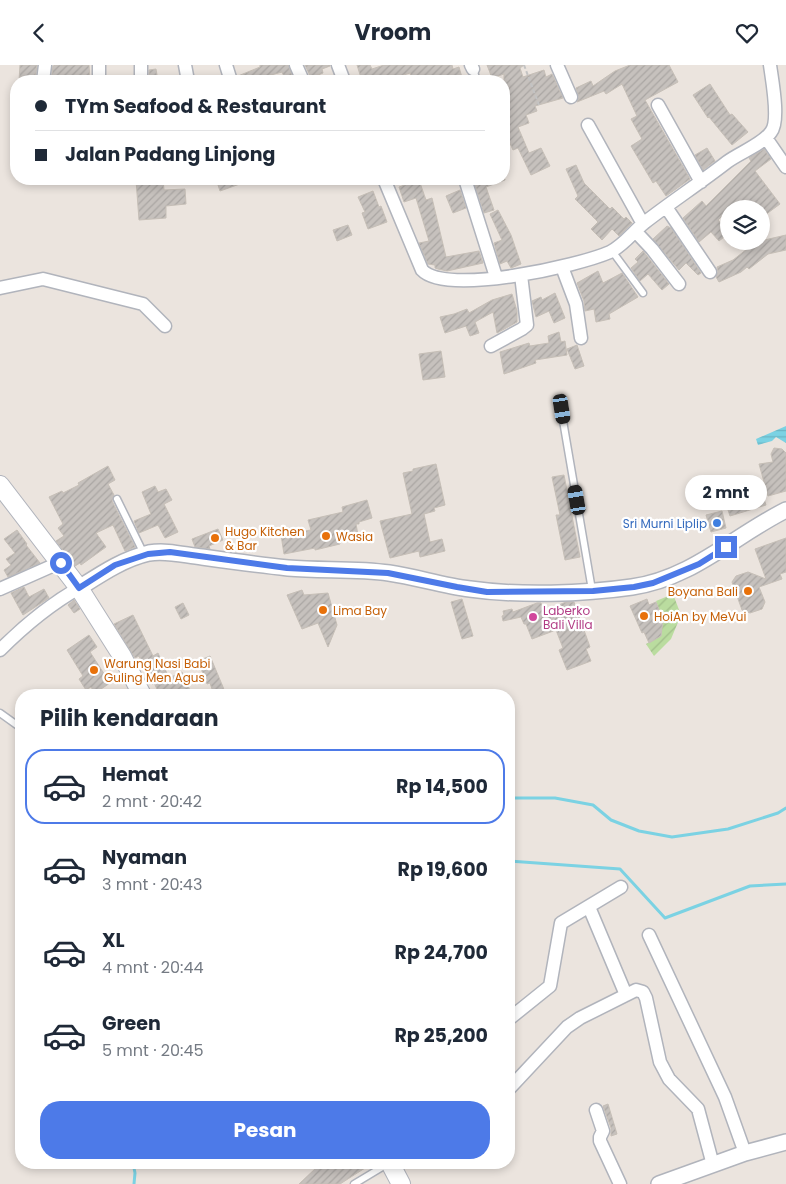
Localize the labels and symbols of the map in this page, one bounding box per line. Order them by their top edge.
car [552,393,571,425]
callout: 2 mnt [685,475,767,509]
car [567,484,586,516]
place label: Sri Murni Liplip [623,515,707,532]
marker: Sri Murni Liplip [711,517,723,529]
place label: Hugo Kitchen & Bar [225,523,305,554]
place label: Wasia [336,528,373,545]
marker: Wasia [320,530,332,542]
marker: Hugo Kitchen & Bar [209,532,221,544]
route end [715,536,737,558]
route start [50,552,72,574]
place label: Boyana Bali [668,583,738,600]
marker: Boyana Bali [742,585,754,597]
place label: Lima Bay [333,602,387,619]
place label: Laberko Bali Villa [543,602,593,633]
marker: Lima Bay [317,604,329,616]
place label: HoiAn by MeVui [654,608,747,625]
marker: HoiAn by MeVui [638,610,650,622]
marker: Laberko Bali Villa [527,611,539,623]
place label: Warung Nasi Babi Guling Men Agus [104,655,211,686]
marker: Warung Nasi Babi Guling Men Agus [88,664,100,676]

